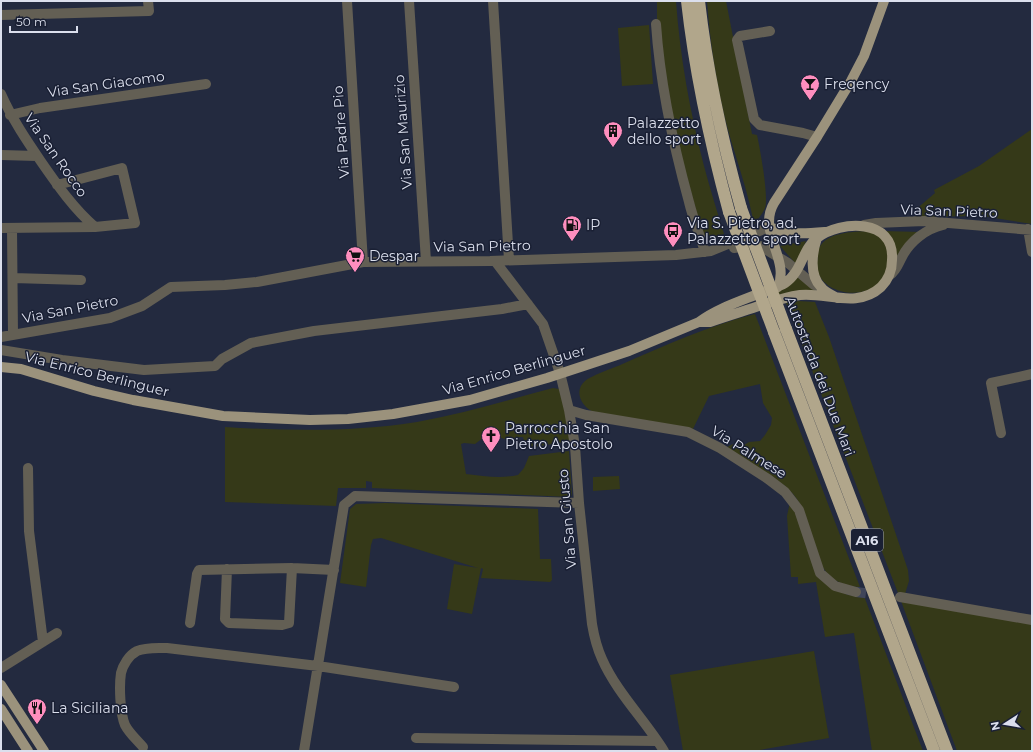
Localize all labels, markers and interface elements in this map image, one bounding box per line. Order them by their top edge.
scale bar [10,8,77,34]
text: 50 m [16,14,47,29]
street label: Via San Giacomo [46,67,166,101]
bar icon: Freqency [799,73,821,101]
street label: Via San Maurizio [390,74,416,190]
place label: Freqency [824,75,890,93]
street label: Via Padre Pio [329,85,353,179]
street label: Via San Rocco [20,110,92,201]
place label: Palazzetto dello sport [627,114,702,148]
building icon: Palazzetto dello sport [602,120,624,148]
street label: Via San Pietro [900,200,998,222]
fuel station icon: IP [561,214,583,242]
place label: Via S. Pietro, ad. Palazzetto sport [687,214,800,248]
place label: IP [586,216,600,234]
bus stop icon: Via S. Pietro, ad. Palazzetto sport [662,220,684,248]
street label: Via San Pietro [433,236,531,256]
supermarket icon: Despar [344,245,366,273]
place label: Despar [369,247,420,265]
street label: Via San Pietro [20,291,120,327]
street label: Autostrada dei Due Mari [781,293,859,459]
street label: Via Enrico Berlinguer [440,341,588,399]
street label: Via Enrico Berlinguer [23,347,171,401]
place label: Parrocchia San Pietro Apostolo [505,419,613,453]
street label: Via Palmese [708,422,790,482]
church icon: Parrocchia San Pietro Apostolo [480,425,502,453]
street label: Via San Giusto [554,468,580,570]
road number: A16 [851,529,883,551]
restaurant icon: La Siciliana [26,697,48,725]
place label: La Siciliana [51,699,129,717]
north arrow [985,704,1025,744]
text: N [987,720,1003,732]

